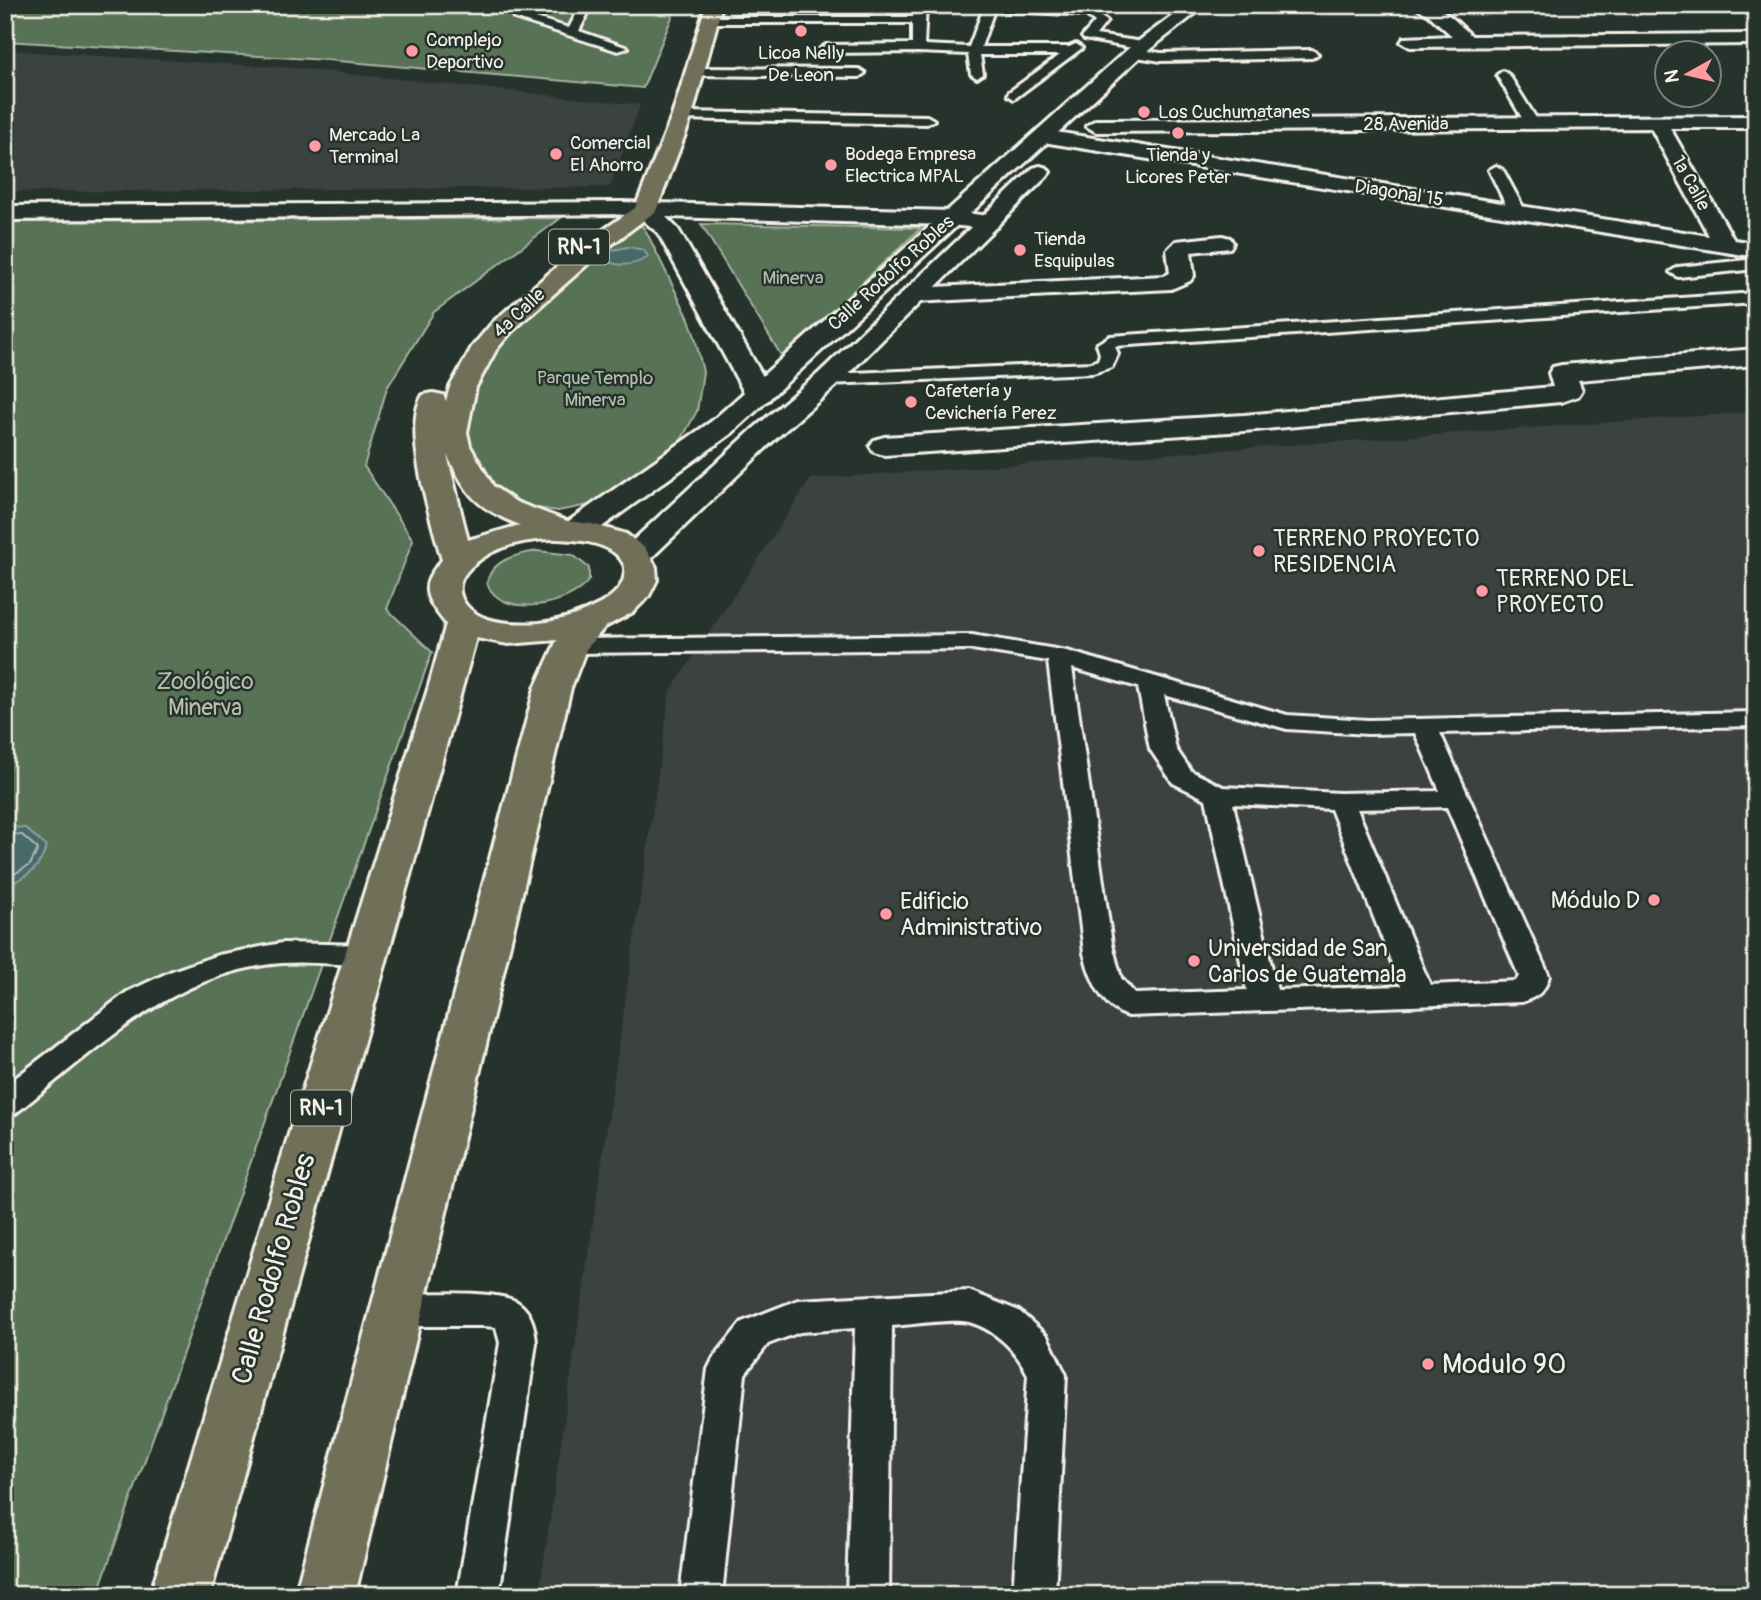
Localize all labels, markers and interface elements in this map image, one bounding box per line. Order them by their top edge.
marker: Licoa Nelly De Leon [793,23,809,39]
place label: Complejo Deportivo [426,28,504,74]
north arrow [1652,38,1722,108]
place label: Licoa Nelly De Leon [758,41,844,87]
marker: Complejo Deportivo [404,43,420,59]
text: N [1659,68,1685,84]
place label: Los Cuchumatanes [1158,100,1311,124]
marker: Los Cuchumatanes [1136,104,1152,120]
street label: 28 Avenida [1363,112,1449,136]
place label: Mercado La Terminal [329,123,420,169]
marker: Tienda y Licores Peter [1170,125,1186,141]
place label: Comercial El Ahorro [570,131,651,177]
marker: Mercado La Terminal [307,138,323,154]
place label: Bodega Empresa Electrica MPAL [845,142,976,188]
place label: Tienda y Licores Peter [1125,143,1231,189]
marker: Comercial El Ahorro [548,146,564,162]
street label: 1a Calle [1666,151,1716,215]
marker: Bodega Empresa Electrica MPAL [823,157,839,173]
street label: Diagonal 15 [1353,174,1445,212]
street label: Calle Rodolfo Robles [823,210,960,336]
place label: Tienda Esquipulas [1034,227,1115,273]
road number: RN-1 [549,230,609,264]
marker: Tienda Esquipulas [1012,242,1028,258]
park label: Minerva [762,266,824,290]
street label: 4a Calle [488,282,551,343]
park label: Parque Templo Minerva [537,366,653,412]
place label: Cafetería y Cevichería Perez [925,379,1057,425]
marker: Cafetería y Cevichería Perez [903,394,919,410]
place label: TERRENO PROYECTO RESIDENCIA [1273,524,1479,579]
marker: TERRENO PROYECTO RESIDENCIA [1251,543,1267,559]
place label: TERRENO DEL PROYECTO [1496,564,1634,619]
marker: TERRENO DEL PROYECTO [1474,583,1490,599]
park label: Zoológico Minerva [156,667,254,722]
place label: Módulo D [1551,886,1640,915]
place label: Edificio Administrativo [900,887,1042,942]
marker: Módulo D [1646,892,1662,908]
marker: Edificio Administrativo [878,906,894,922]
place label: Universidad de San Carlos de Guatemala [1208,934,1407,989]
marker: Universidad de San Carlos de Guatemala [1186,953,1202,969]
road number: RN-1 [291,1090,351,1126]
street label: Calle Rodolfo Robles [224,1149,324,1388]
place label: Modulo 90 [1442,1347,1566,1382]
marker: Modulo 90 [1420,1356,1436,1372]

